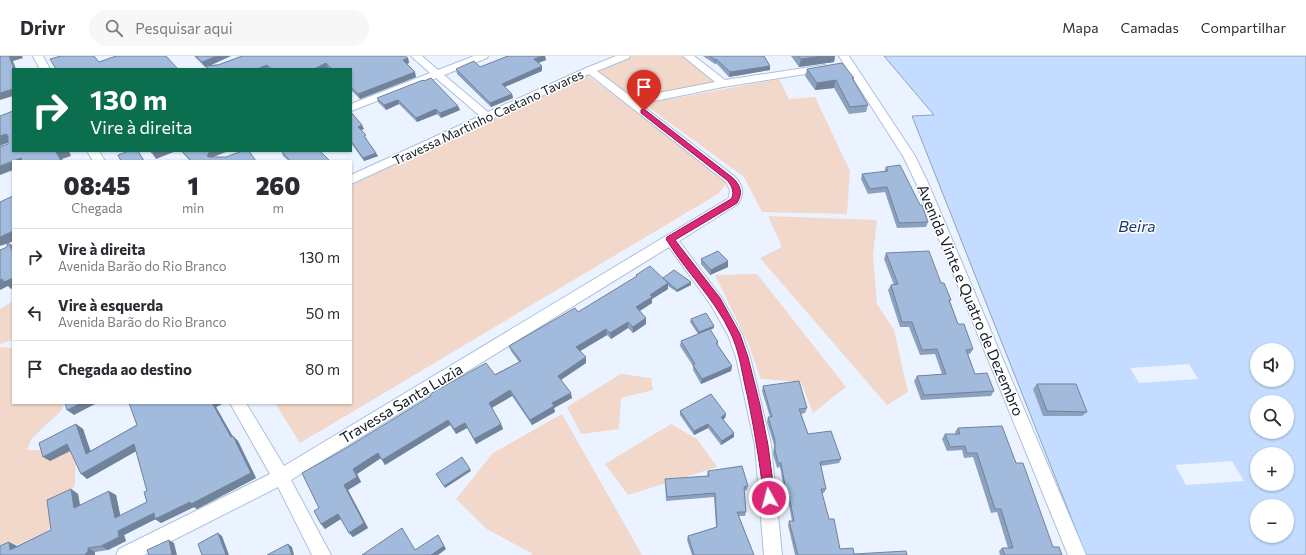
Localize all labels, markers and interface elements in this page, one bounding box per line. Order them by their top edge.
search box [89,10,369,46]
text: Drivr [20,16,65,39]
icon: search [103,17,125,39]
text: Pesquisar aqui [135,19,233,37]
text: Mapa [1062,19,1099,36]
text: Camadas [1121,19,1179,36]
text: Compartilhar [1201,19,1286,36]
street label: Travessa Martinho Caetano Tavares [390,66,586,168]
pin [627,70,661,111]
icon: arrive [633,76,655,98]
text: 130 m [90,82,167,116]
icon: right [24,84,76,136]
text: Vire à direita [90,116,192,138]
text: 08:45 [64,171,130,200]
text: 1 [187,171,199,200]
text: 260 [256,171,300,200]
street label: Avenida Vinte e Quatro de Dezembro [914,181,1028,419]
text: Chegada [71,200,123,216]
text: min [182,200,204,216]
text: m [272,200,284,216]
water label: Beira [1118,216,1156,235]
text: Vire à direita [58,240,146,258]
icon: right [24,246,46,268]
text: 130 m [299,248,340,266]
text: Avenida Barão do Rio Branco [58,258,227,274]
text: Vire à esquerda [58,296,163,314]
icon: left [24,302,46,324]
text: 50 m [306,304,340,322]
text: Avenida Barão do Rio Branco [58,314,227,330]
map controls [1250,343,1294,543]
button: sound [1250,343,1294,387]
icon: arrive [24,358,46,380]
street label: Travessa Santa Luzia [336,359,466,447]
text: Chegada ao destino [58,360,192,378]
text: 80 m [305,360,340,378]
button: search [1250,395,1294,439]
button: + [1250,447,1294,491]
position arrow [748,477,790,519]
button: − [1250,499,1294,543]

